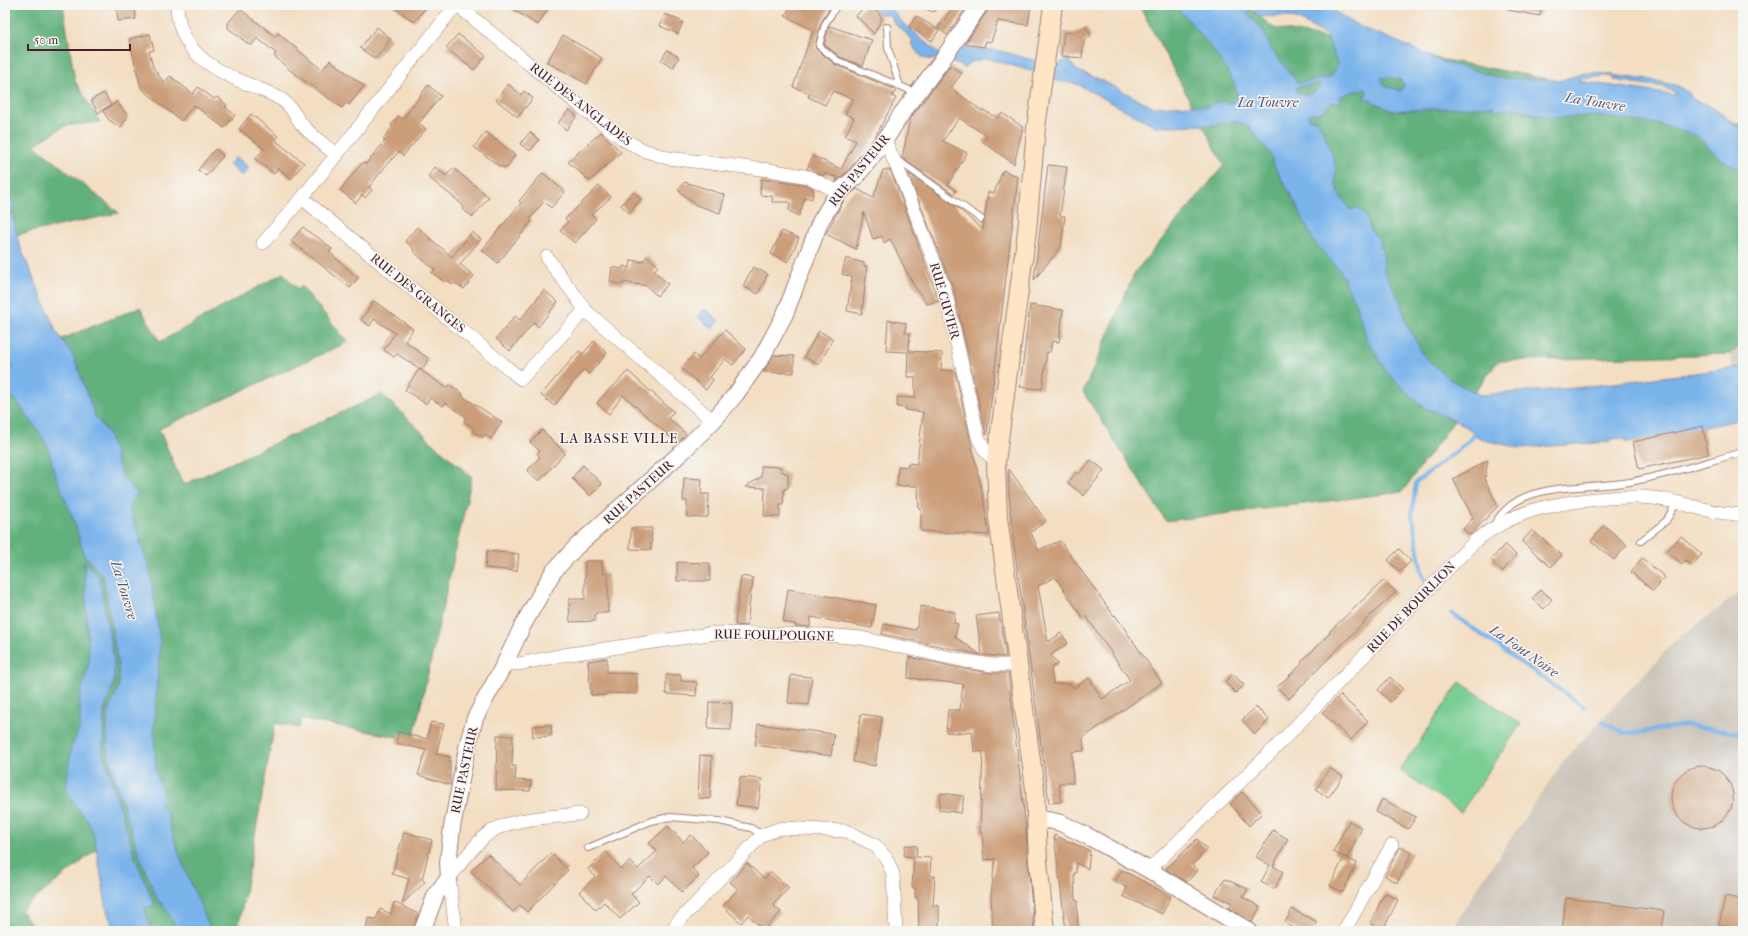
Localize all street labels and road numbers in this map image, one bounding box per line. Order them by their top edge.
street label: RUE DES ANGLADES [527,60,635,149]
street label: RUE PASTEUR [825,130,893,209]
street label: RUE DES GRANGES [368,250,469,336]
street label: RUE CUVIER [927,261,963,342]
street label: RUE PASTEUR [600,456,676,527]
street label: RUE DE BOURLION [1364,558,1459,656]
street label: RUE FOULPOUGNE [714,626,834,644]
street label: RUE PASTEUR [447,725,481,815]

